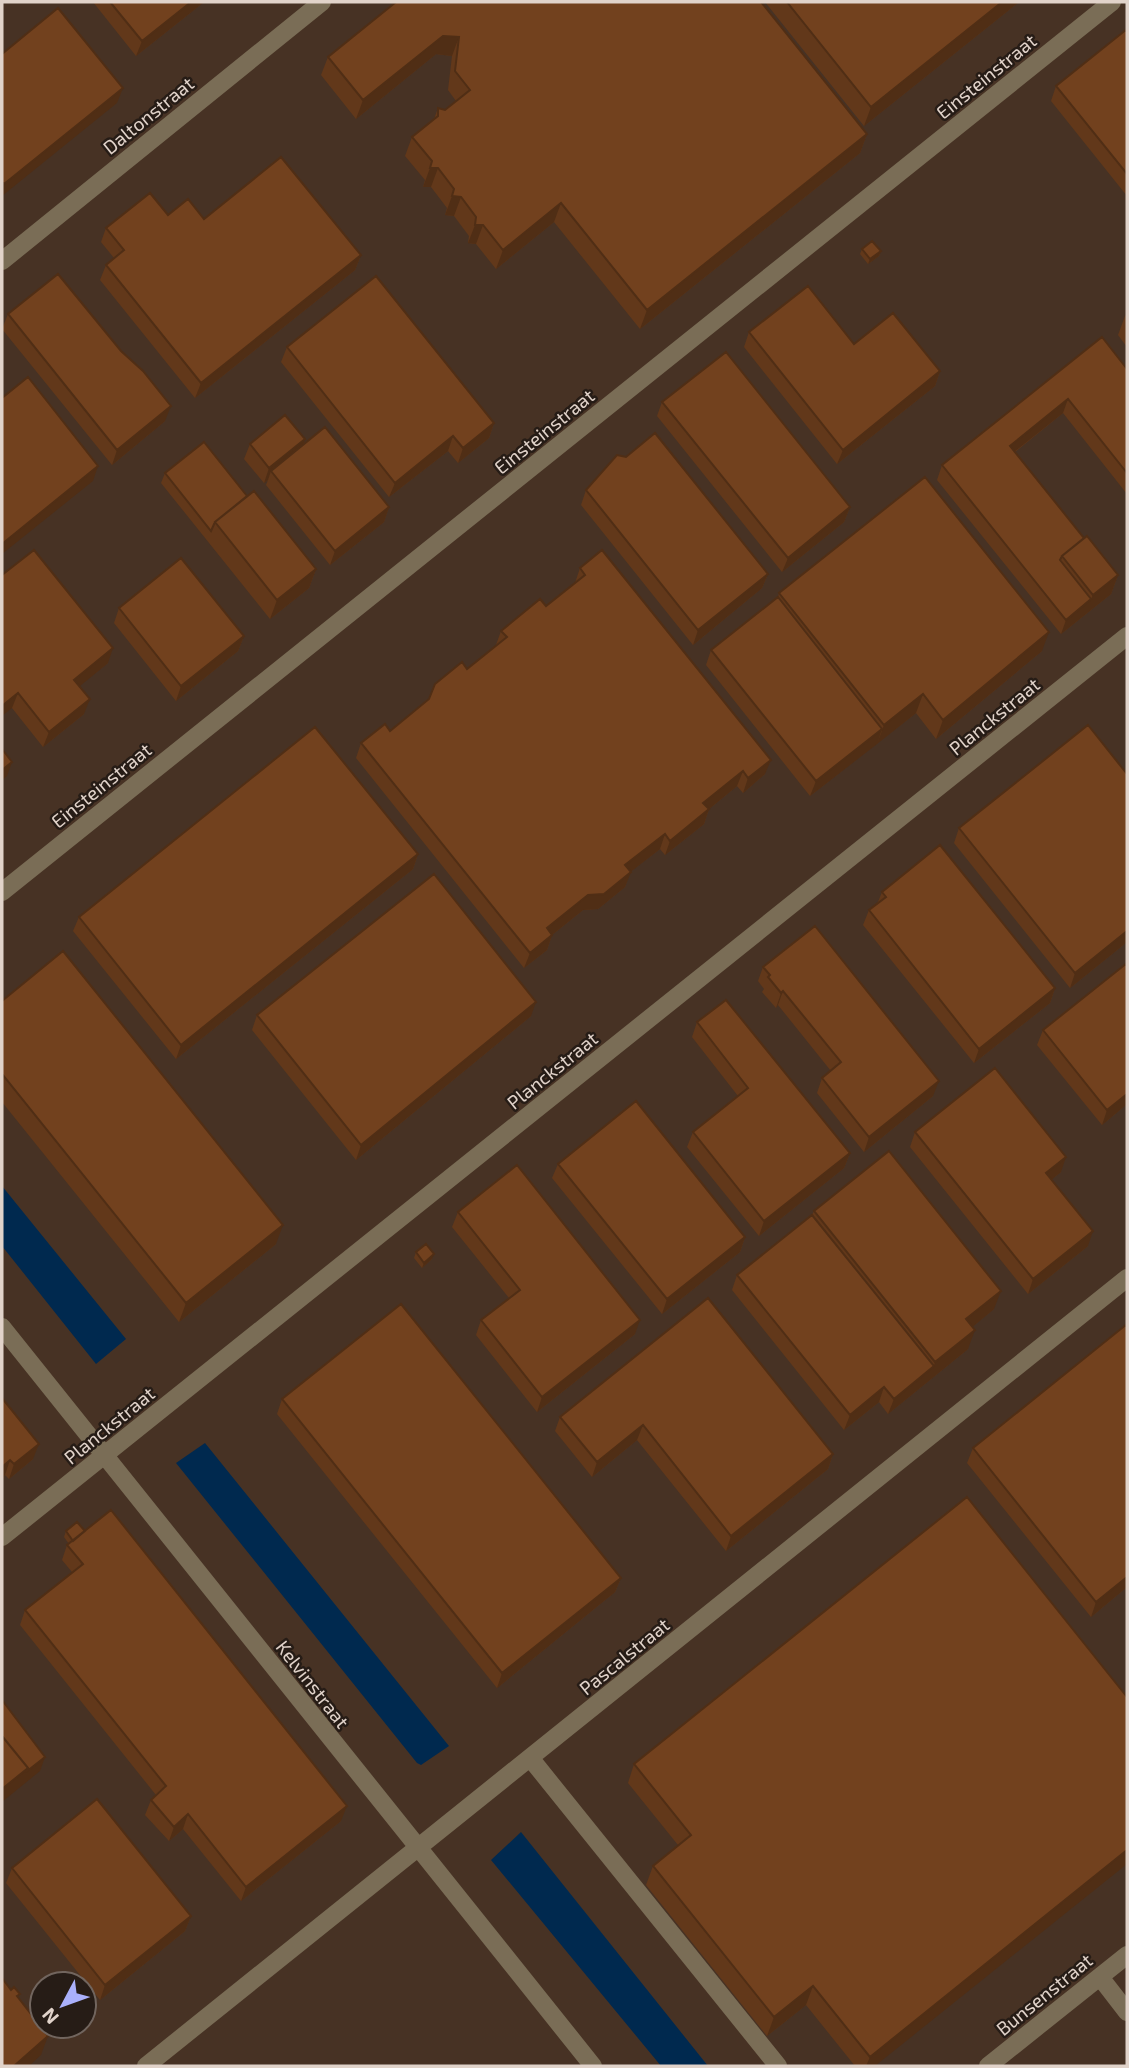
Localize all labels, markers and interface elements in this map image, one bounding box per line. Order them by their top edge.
street label: Einsteinstraat [931,29,1041,123]
street label: Daltonstraat [98,71,198,159]
street label: Einsteinstraat [489,384,599,478]
street label: Planckstraat [944,672,1044,760]
street label: Einsteinstraat [46,738,156,832]
street label: Planckstraat [502,1026,602,1114]
street label: Planckstraat [59,1381,159,1469]
street label: Pascalstraat [574,1613,674,1699]
street label: Kelvinstraat [272,1636,354,1732]
street label: Bunsenstraat [991,1948,1097,2040]
north arrow [28,1970,98,2040]
text: N [37,2004,63,2029]

